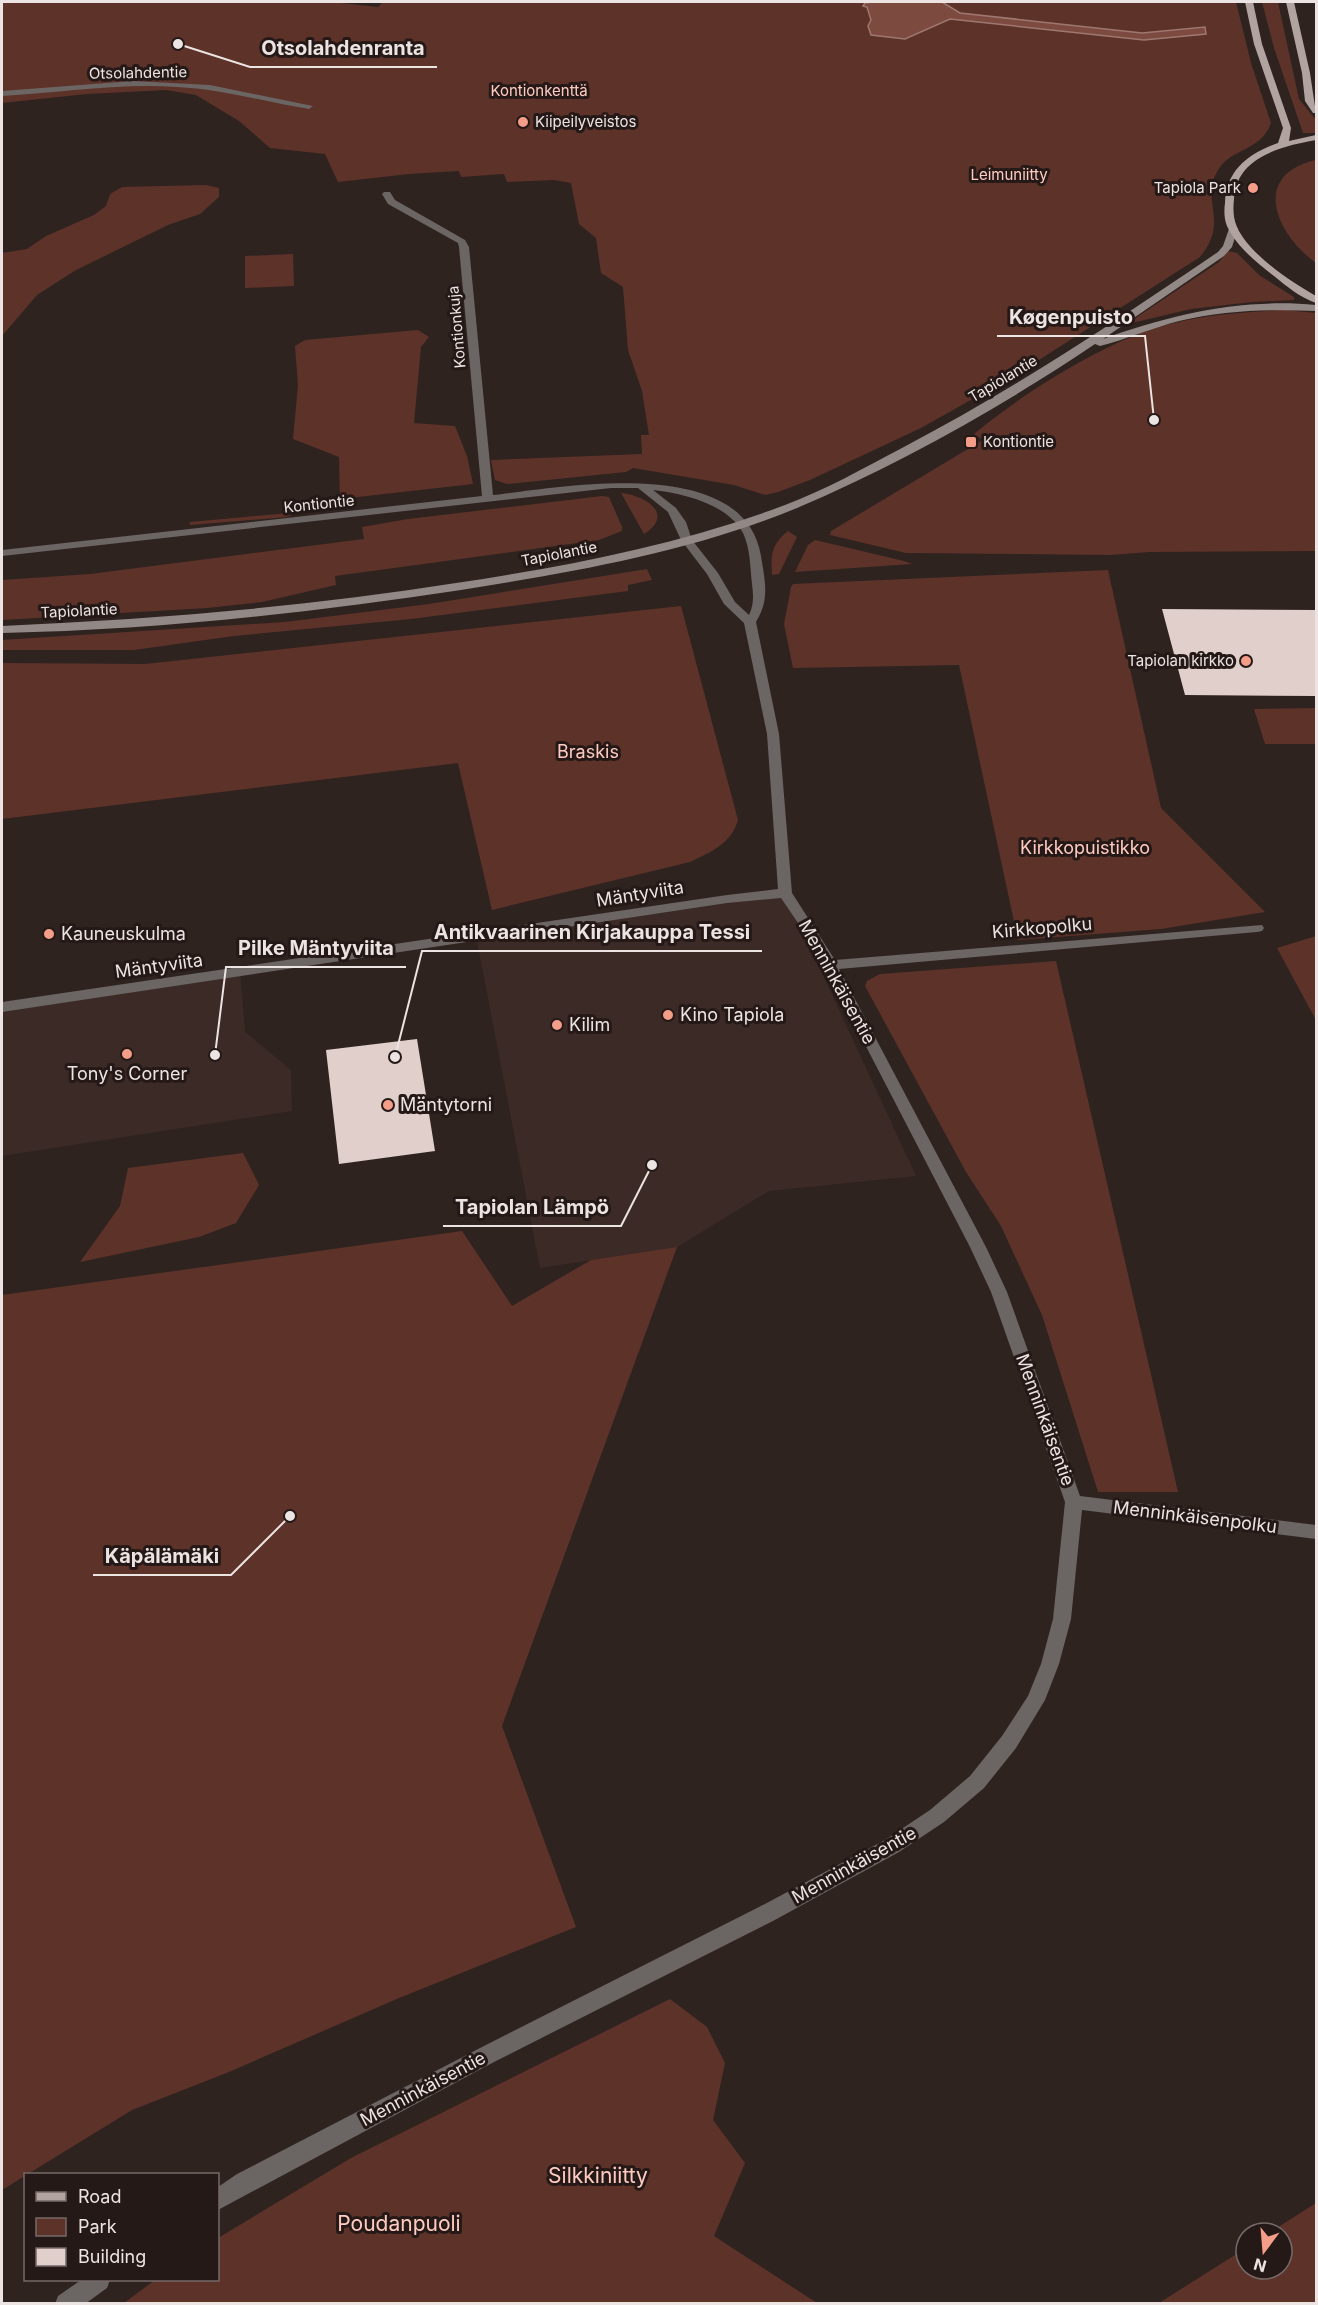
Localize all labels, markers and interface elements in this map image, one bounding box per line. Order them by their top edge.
callout: Otsolahdenranta [250,29,437,67]
text: Otsolahdenranta [261,36,425,60]
street label: Otsolahdentie [89,62,187,83]
park label: Kontionkenttä [490,81,588,100]
place label: Kiipeilyveistos [535,112,636,131]
marker: Kiipeilyveistos [516,115,530,129]
park label: Leimuniitty [970,165,1048,184]
place label: Tapiola Park [1154,178,1242,197]
marker: Tapiola Park [1246,181,1260,195]
street label: Kontionkuja [443,285,470,369]
callout: Køgenpuisto [997,298,1145,336]
text: Køgenpuisto [1009,305,1133,329]
street label: Tapiolantie [965,351,1041,407]
place label: Kontiontie [983,432,1054,451]
marker: Kontiontie [964,435,978,449]
street label: Kontiontie [283,490,355,517]
street label: Tapiolantie [519,537,599,570]
street label: Tapiolantie [40,599,118,622]
place label: Tapiolan kirkko [1127,651,1234,670]
marker: Tapiolan kirkko [1239,654,1253,668]
park label: Braskis [557,741,619,762]
park label: Kirkkopuistikko [1020,837,1150,858]
street label: Mäntyviita [595,876,685,911]
callout: Antikvaarinen Kirjakauppa Tessi [422,913,762,951]
street label: Kirkkopolku [991,913,1093,942]
street label: Menninkäisentie [795,916,880,1048]
text: Antikvaarinen Kirjakauppa Tessi [434,920,750,944]
place label: Kauneuskulma [61,923,186,944]
marker: Kauneuskulma [42,927,56,941]
callout: Pilke Mäntyviita [226,929,406,967]
text: Pilke Mäntyviita [238,936,394,960]
street label: Mäntyviita [114,949,204,982]
place label: Kino Tapiola [680,1004,784,1025]
marker: Kino Tapiola [661,1008,675,1022]
place label: Kilim [569,1014,610,1035]
marker: Kilim [550,1018,564,1032]
marker: Tony's Corner [120,1047,134,1061]
place label: Tony's Corner [67,1063,187,1084]
place label: Mäntytorni [400,1094,492,1115]
marker: Mäntytorni [381,1098,395,1112]
callout: Tapiolan Lämpö [443,1188,621,1226]
text: Tapiolan Lämpö [455,1195,609,1219]
street label: Menninkäisentie [1012,1351,1079,1489]
street label: Menninkäisenpolku [1112,1496,1278,1537]
callout: Käpälämäki [93,1537,231,1575]
text: Käpälämäki [105,1544,219,1568]
street label: Menninkäisentie [788,1822,920,1907]
street label: Menninkäisentie [357,2047,489,2130]
park label: Silkkiniitty [548,2163,648,2188]
legend [24,2173,219,2281]
text: Road [78,2186,121,2207]
park label: Poudanpuoli [337,2211,461,2236]
text: Park [78,2216,117,2237]
north arrow [1234,2221,1294,2281]
text: Building [78,2246,146,2267]
text: N [1251,2254,1268,2277]

